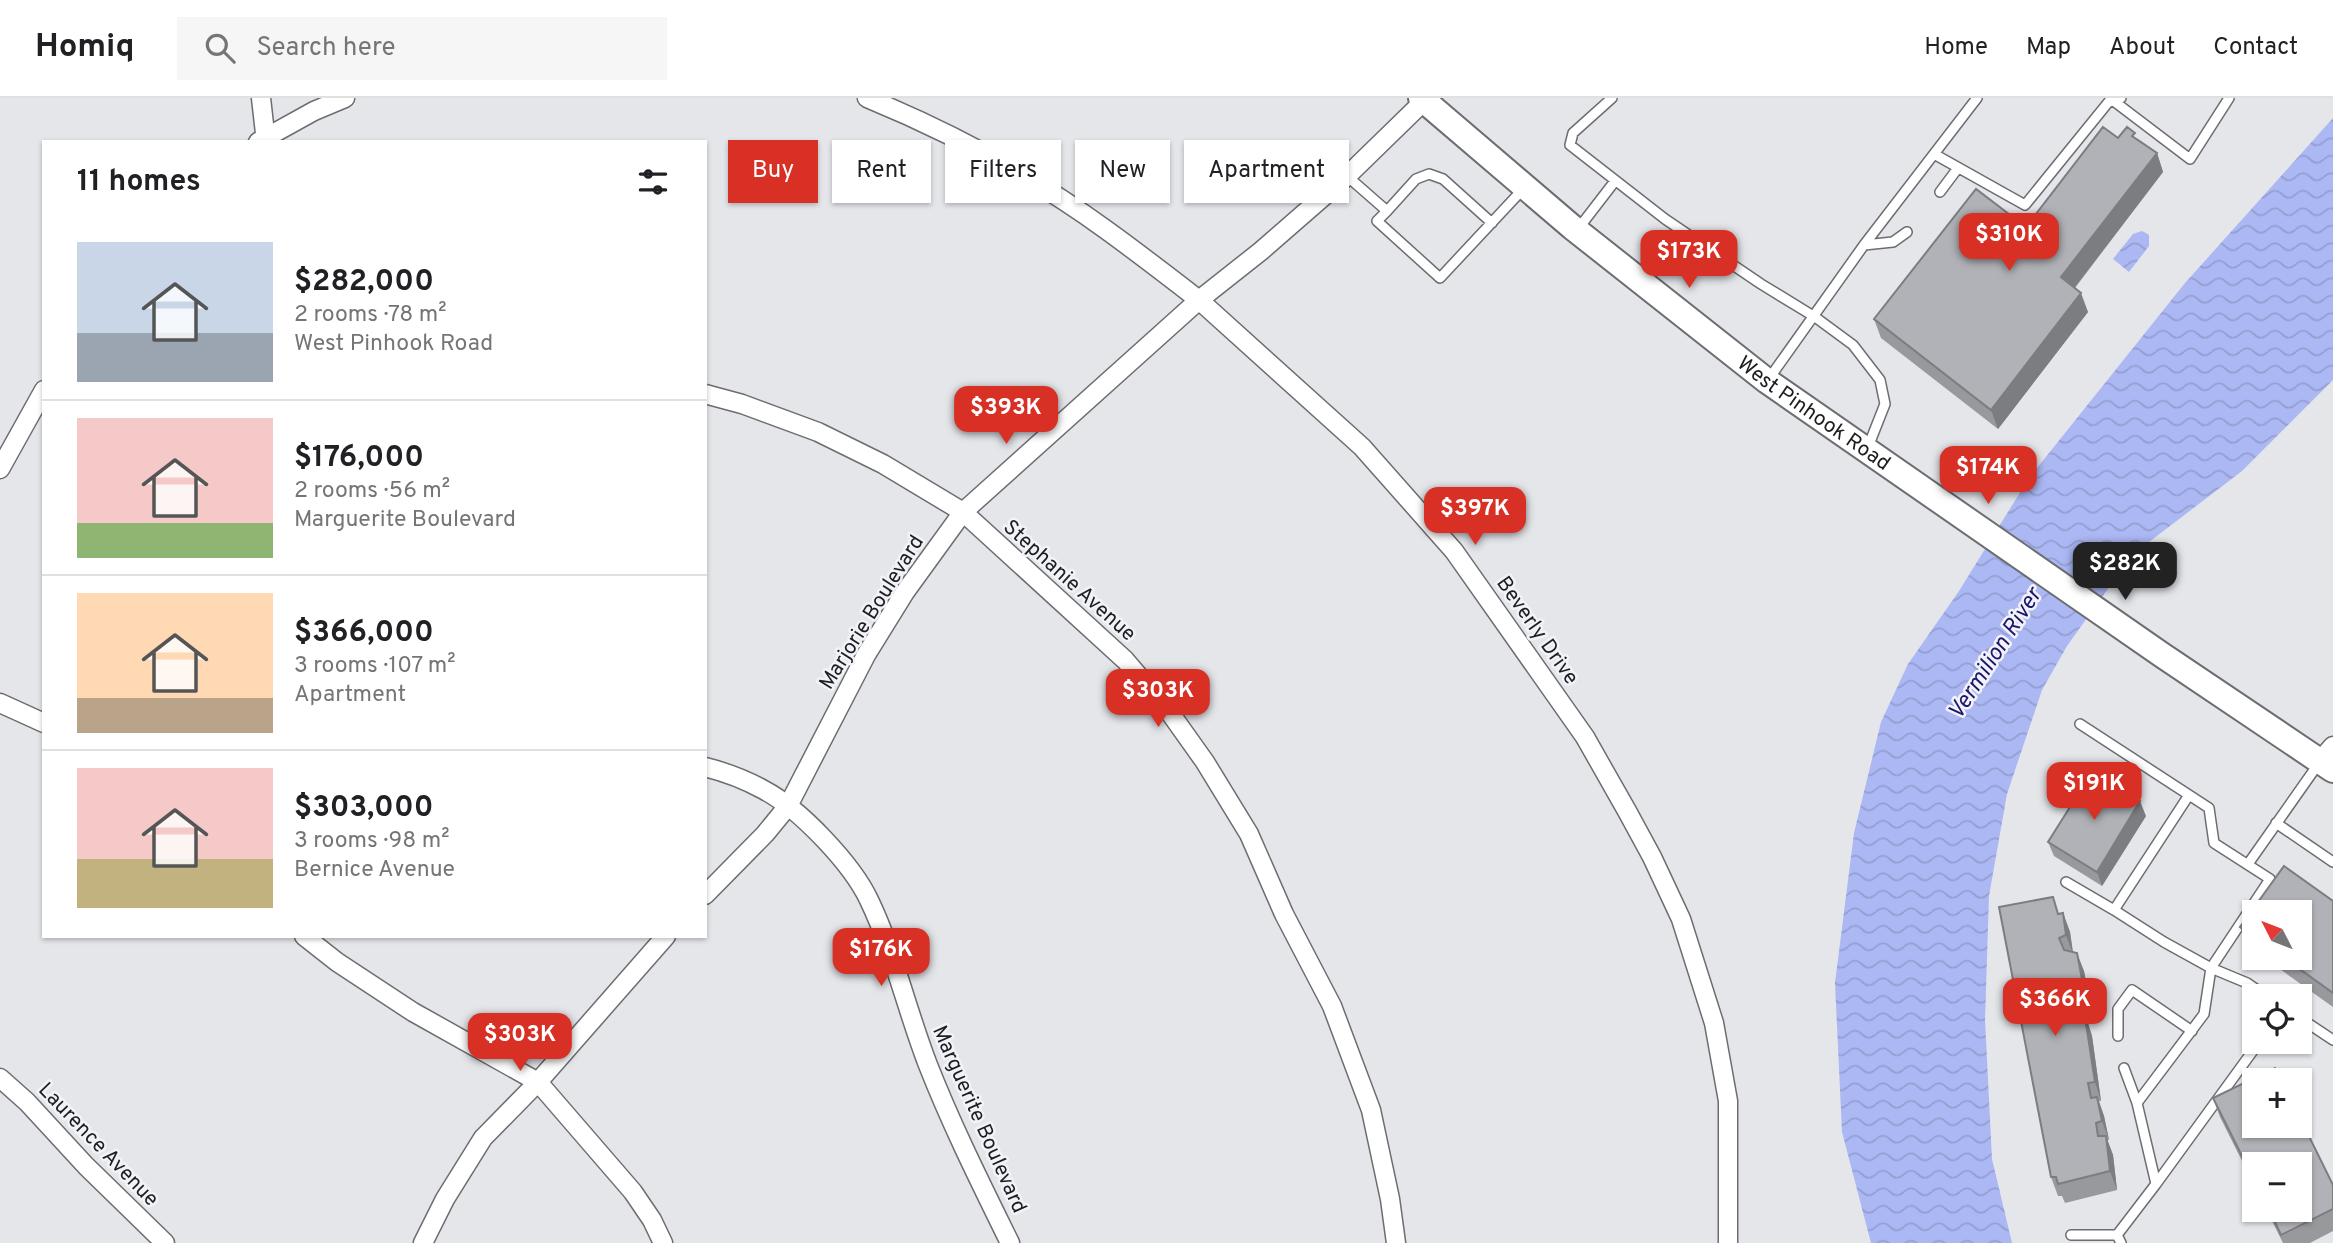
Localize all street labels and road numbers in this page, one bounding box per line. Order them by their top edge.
street label: West Pinhook Road [1731,350,1895,478]
street label: Stephanie Avenue [997,514,1141,648]
street label: Marjorie Boulevard [814,531,931,695]
street label: Beverly Drive [1489,571,1584,690]
street label: Marguerite Boulevard [925,1022,1032,1218]
street label: Laurence Avenue [32,1077,164,1213]

